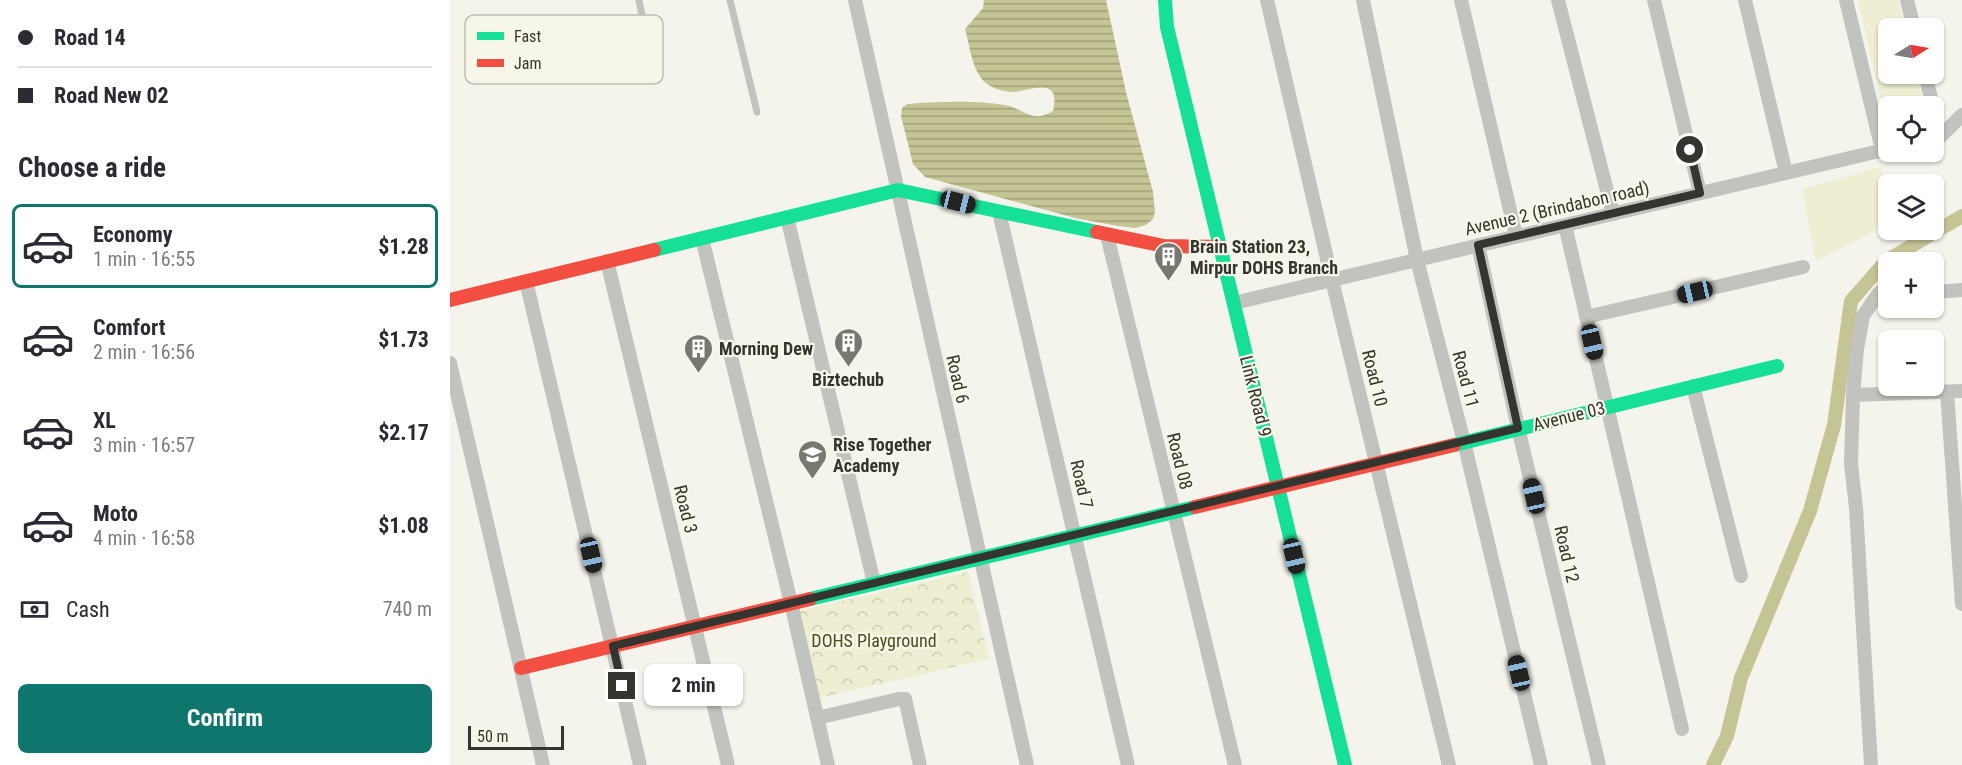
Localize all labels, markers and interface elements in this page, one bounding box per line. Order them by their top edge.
legend [465,15,663,84]
north arrow [1878,18,1944,84]
map controls [1878,18,1944,396]
text: Road 14 [54,25,126,50]
text: Fast [514,27,541,46]
text: Jam [514,54,541,73]
text: Road New 02 [54,83,169,108]
button: locate [1878,96,1944,162]
route start [1676,136,1703,163]
text: Choose a ride [18,152,166,184]
button: layers [1878,174,1944,240]
street label: Avenue 2 (Brindabon road) [1463,177,1652,240]
car [938,189,978,215]
icon: car [21,219,75,273]
text: Economy [93,222,173,247]
text: $1.28 [378,234,429,259]
place label: Brain Station 23, Mirpur DOHS Branch [1190,236,1338,278]
building icon: Brain Station 23, Mirpur DOHS Branch [1153,240,1185,282]
text: 1 min · 16:55 [93,247,195,271]
button: + [1878,252,1944,318]
car [1675,279,1715,305]
icon: car [21,312,75,366]
text: Comfort [93,315,166,340]
car [1579,322,1605,362]
building icon: Biztechub [832,326,864,368]
text: $1.73 [378,327,429,352]
button: − [1878,330,1944,396]
building icon: Morning Dew [682,332,714,374]
place label: Morning Dew [719,338,814,359]
text: 2 min · 16:56 [93,340,195,364]
street label: Road 10 [1358,347,1392,409]
street label: Road 11 [1448,348,1484,410]
street label: Road 6 [942,353,974,405]
street label: Link Road 9 [1236,353,1276,439]
place label: Biztechub [812,369,884,390]
street label: Avenue 03 [1531,397,1607,435]
icon: car [21,405,75,459]
text: XL [93,408,116,433]
text: $2.17 [378,420,429,445]
street label: Road 08 [1163,430,1197,492]
text: 3 min · 16:57 [93,433,195,457]
place label: Rise Together Academy [833,434,931,476]
school or university icon: Rise Together Academy [796,438,828,480]
street label: Road 7 [1066,458,1098,510]
car [1521,476,1547,516]
street label: Road 3 [670,483,702,535]
icon: car [21,498,75,552]
text: Moto [93,501,138,526]
text: $1.08 [378,513,429,538]
street label: Road 12 [1550,523,1584,585]
text: 4 min · 16:58 [93,526,195,550]
car [578,535,604,575]
car [1281,536,1307,576]
icon: cash [18,593,51,626]
text: Cash [66,597,110,622]
text: 740 m [383,597,432,621]
park label: DOHS Playground [811,630,937,651]
car [1506,653,1532,693]
callout: 2 min [643,665,742,707]
route end [608,672,635,699]
text: 2 min [671,673,716,697]
button: Confirm [18,684,432,753]
scale bar [468,723,564,750]
text: 50 m [477,727,509,746]

